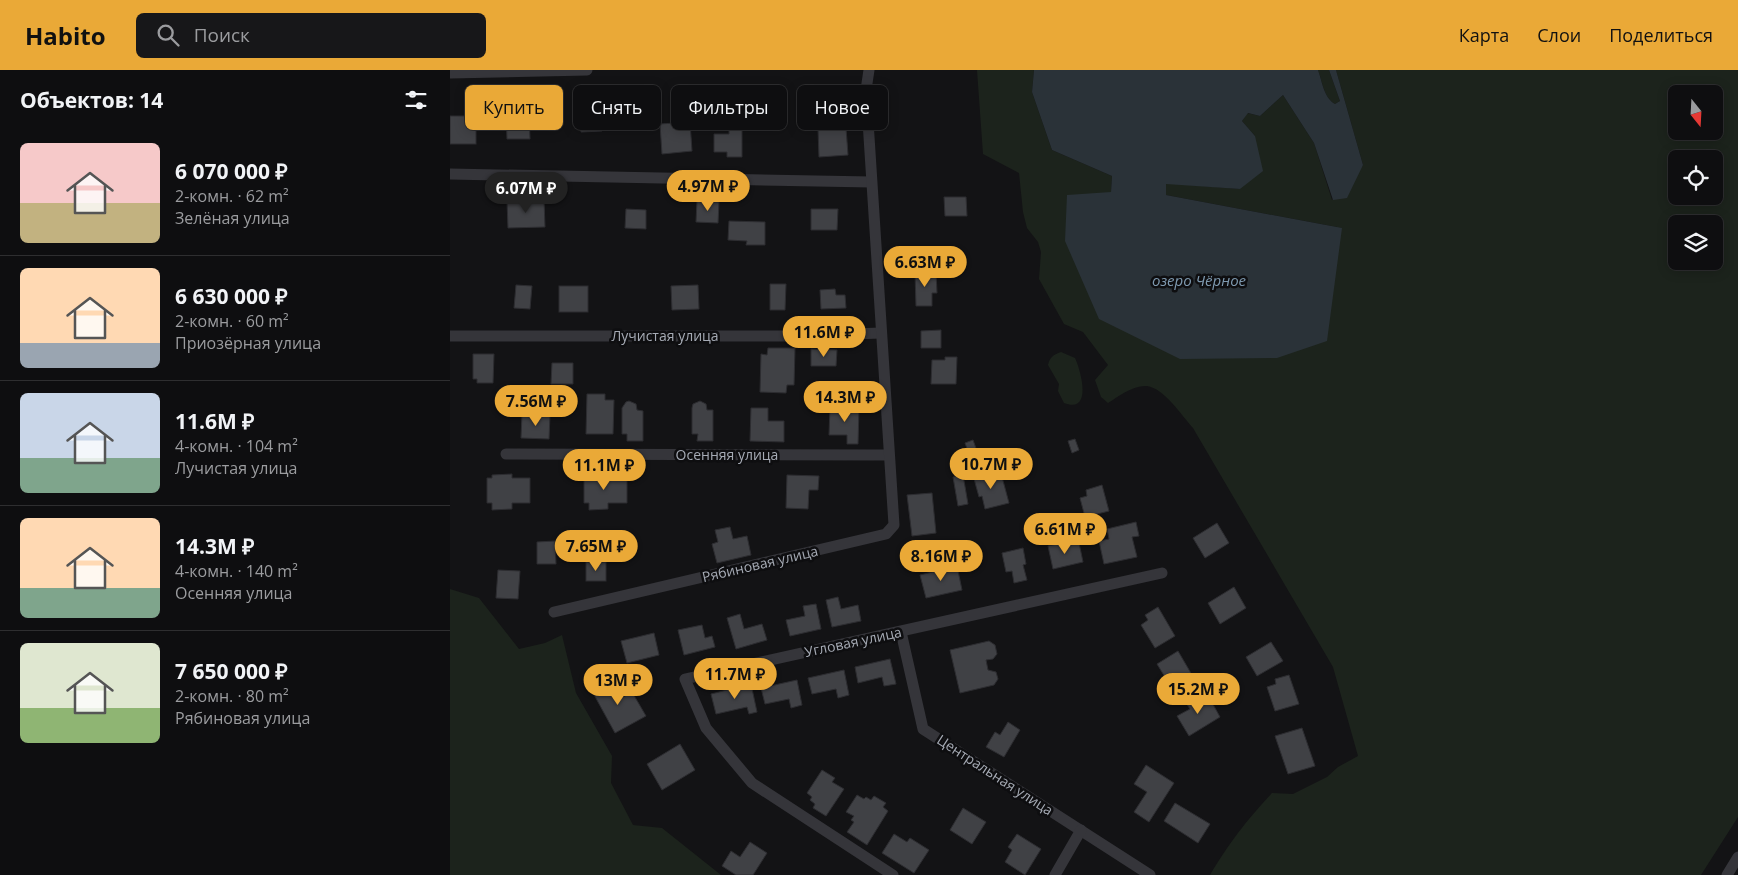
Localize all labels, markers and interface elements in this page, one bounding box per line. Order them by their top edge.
search box [136,13,486,58]
text: Habito [25,19,106,52]
icon: search [154,21,182,49]
text: Поиск [194,22,250,48]
text: Карта [1459,23,1509,47]
text: Слои [1537,23,1581,47]
text: Поделиться [1609,23,1713,47]
chip: Купить [465,85,563,130]
chip: Снять [573,85,661,130]
chip: Фильтры [671,85,787,130]
chip: Новое [797,85,888,130]
north arrow [1668,85,1722,140]
map controls [1668,85,1723,270]
text: Объектов: 14 [20,86,163,114]
icon: filters [402,86,430,114]
button: locate [1668,150,1723,205]
text: 6 070 000 ₽ [175,157,288,185]
icon: home [60,163,120,223]
pin: 4.97M ₽ [662,170,754,212]
pin: 6.07M ₽ [480,172,572,214]
text: 4.97M ₽ [678,175,738,197]
text: 6.07M ₽ [496,177,556,199]
text: 2-комн. · 62 m² [175,185,289,207]
text: Зелёная улица [175,207,290,229]
button: layers [1668,215,1723,270]
pin: 6.63M ₽ [879,246,971,288]
text: 6.63M ₽ [895,251,955,273]
water label: озеро Чёрное [1152,270,1247,290]
text: 6 630 000 ₽ [175,282,288,310]
icon: home [60,288,120,348]
text: 2-комн. · 60 m² [175,310,289,332]
pin: 11.6M ₽ [778,316,870,358]
text: 11.6M ₽ [794,321,854,343]
street label: Лучистая улица [611,326,719,345]
text: Приозёрная улица [175,332,321,354]
pin: 14.3M ₽ [799,380,891,423]
pin: 7.56M ₽ [490,384,582,427]
text: 14.3M ₽ [815,386,875,408]
text: 7.56M ₽ [506,390,566,412]
text: 11.6M ₽ [175,407,255,435]
icon: home [60,413,120,473]
text: 4-комн. · 104 m² [175,435,298,457]
street label: Осенняя улица [676,445,778,464]
pin: 11.1M ₽ [558,448,650,491]
pin: 10.7M ₽ [945,448,1037,490]
text: 10.7M ₽ [961,453,1021,475]
text: 11.1M ₽ [574,454,634,476]
text: Лучистая улица [175,457,298,479]
pin: 6.61M ₽ [1019,512,1111,555]
text: 6.61M ₽ [1035,518,1095,540]
pin: 7.65M ₽ [550,530,642,572]
text: 14.3M ₽ [175,532,255,560]
text: 7.65M ₽ [566,535,626,557]
icon: home [60,538,120,598]
pin: 8.16M ₽ [895,540,987,582]
street label: Рябиновая улица [700,541,820,586]
text: 8.16M ₽ [911,545,971,567]
text: 4-комн. · 140 m² [175,560,298,582]
text: Осенняя улица [175,582,292,604]
street label: Угловая улица [803,622,903,661]
text: 7 650 000 ₽ [175,657,288,685]
pin: 11.7M ₽ [689,658,781,700]
icon: home [60,663,120,723]
text: 11.7M ₽ [705,663,765,685]
pin: 13M ₽ [583,664,653,706]
text: 13M ₽ [595,669,641,691]
pin: 15.2M ₽ [1152,672,1244,715]
text: 15.2M ₽ [1168,678,1228,700]
text: 2-комн. · 80 m² [175,685,289,707]
text: Рябиновая улица [175,707,310,729]
street label: Центральная улица [934,730,1057,819]

